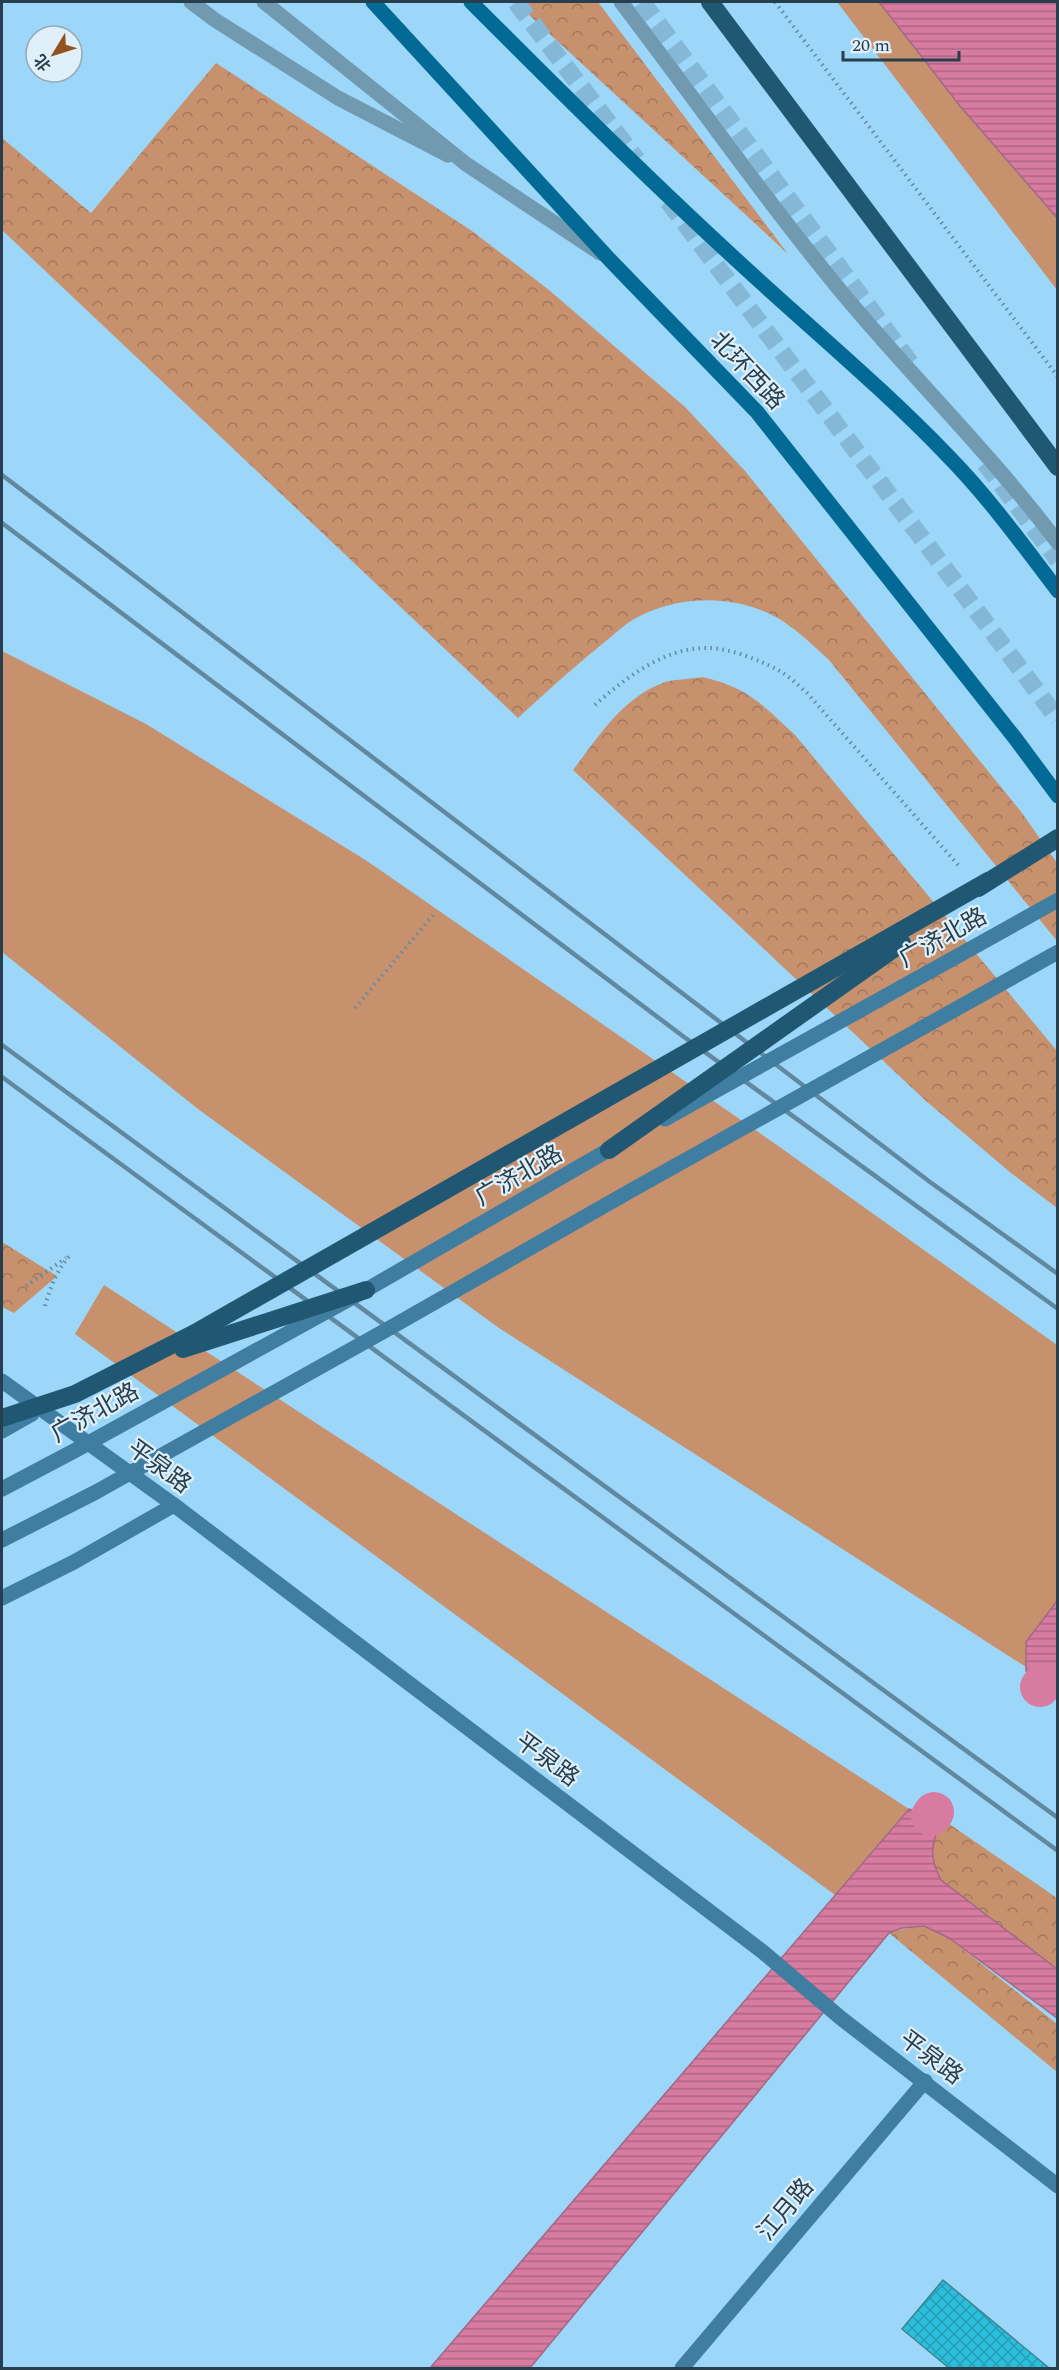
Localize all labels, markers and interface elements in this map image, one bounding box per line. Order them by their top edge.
north arrow [24,24,84,84]
scale bar [843,24,958,62]
text: 20 m [852,32,890,59]
text: 北 [29,49,57,76]
street label: 北环西路 [701,324,793,418]
street label: 广济北路 [892,899,994,977]
street label: 广济北路 [468,1136,570,1216]
street label: 广济北路 [44,1374,146,1452]
street label: 平泉路 [119,1431,199,1503]
street label: 平泉路 [507,1724,587,1796]
street label: 平泉路 [891,2022,971,2094]
street label: 江月路 [749,2171,823,2249]

